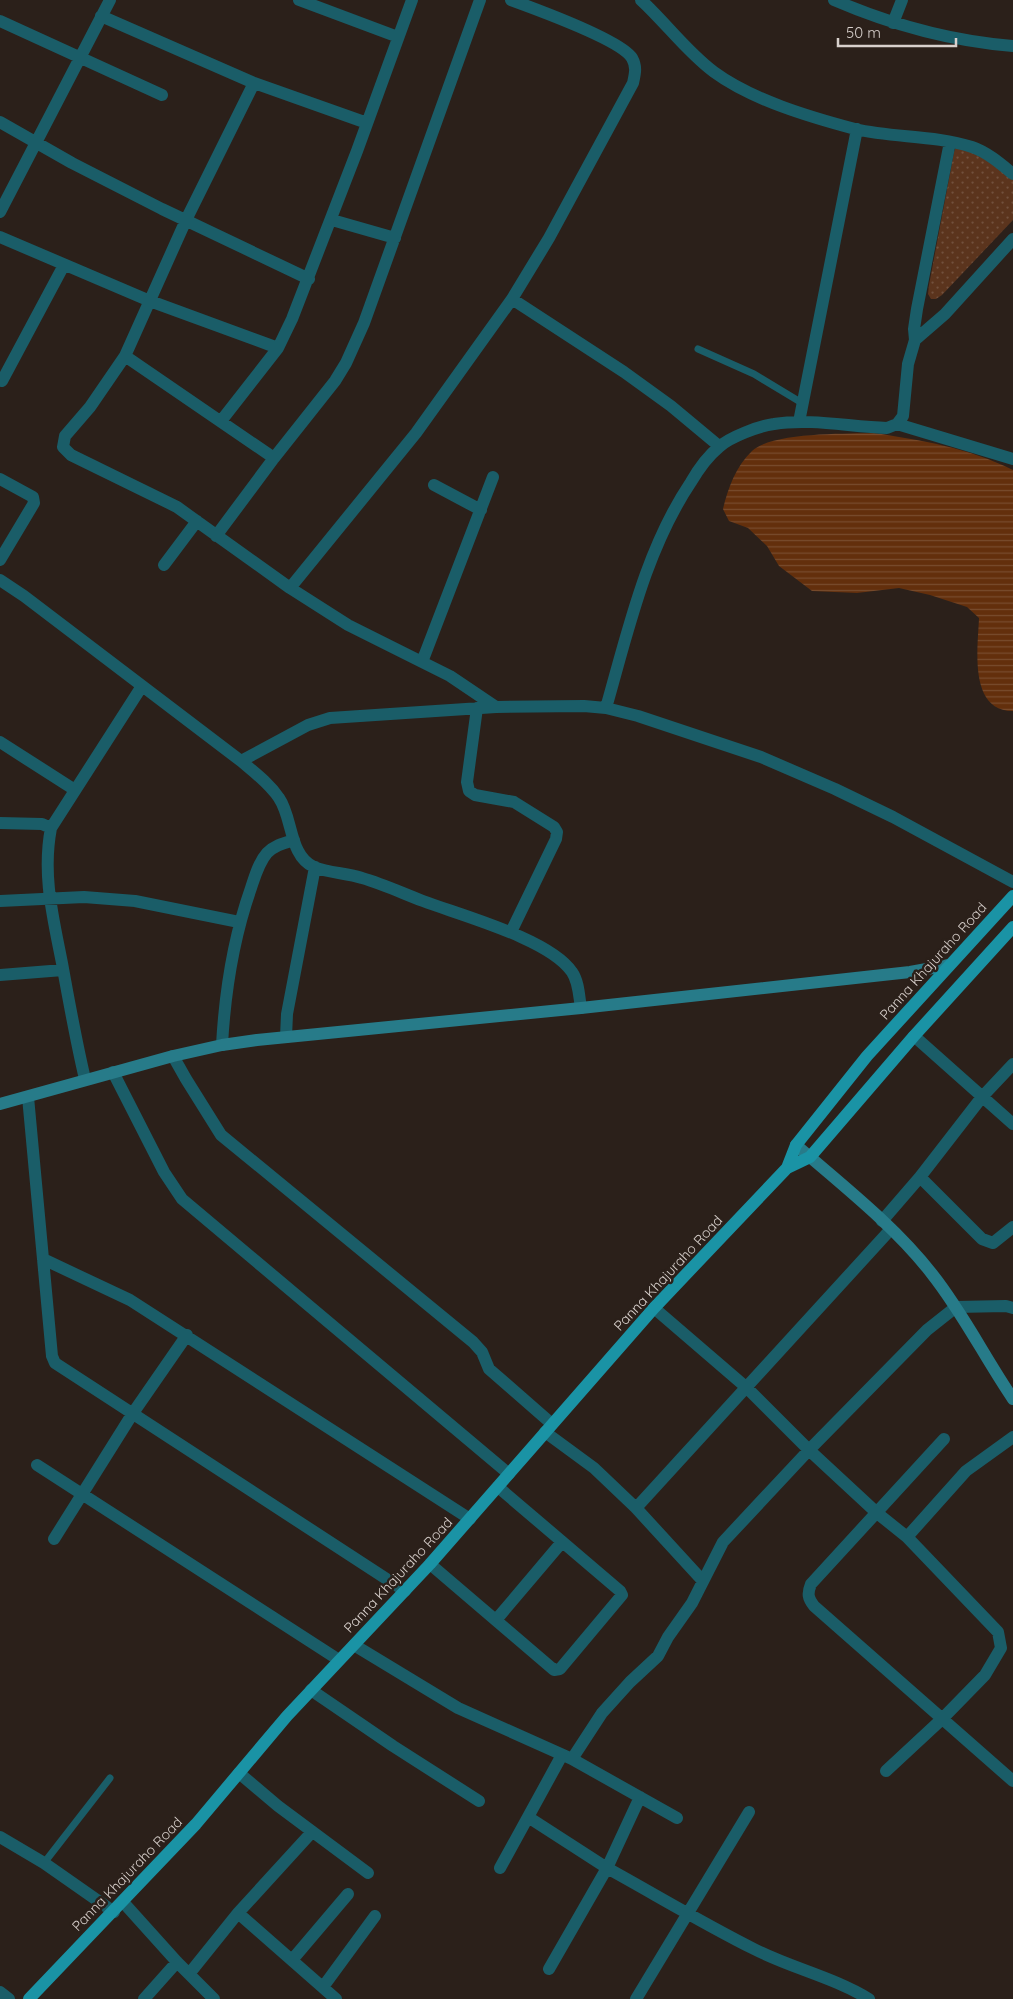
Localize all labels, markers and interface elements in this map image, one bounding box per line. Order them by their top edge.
scale bar [838,15,956,47]
text: 50 m [846,23,881,42]
street label: Panna Khajuraho Road [876,899,990,1023]
street label: Panna Khajuraho Road [610,1211,726,1335]
street label: Panna Khajuraho Road [340,1513,456,1637]
street label: Panna Khajuraho Road [68,1813,186,1935]

